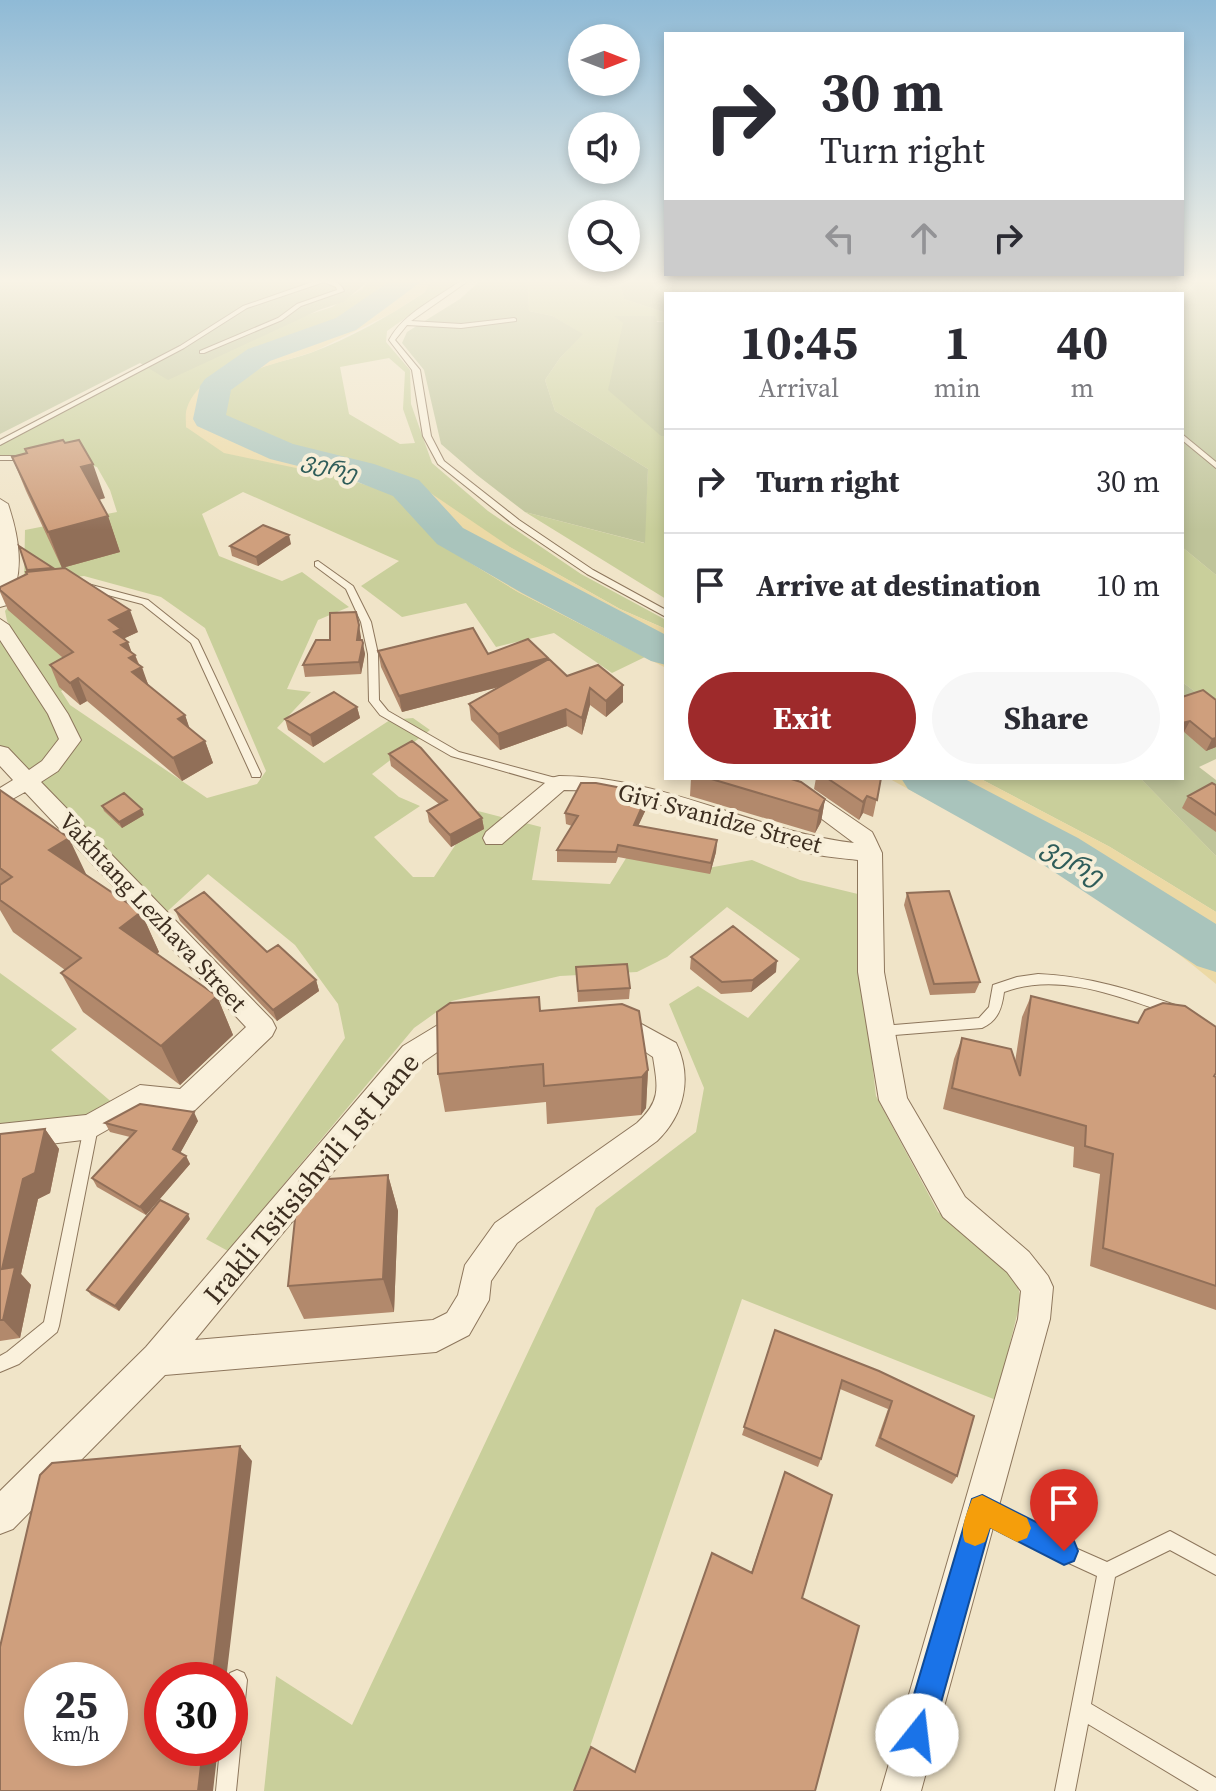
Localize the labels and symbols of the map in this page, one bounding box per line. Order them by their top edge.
north arrow [568,24,640,96]
water label: ვერე [299,444,362,488]
street label: Givi Svanidze Street [614,775,826,861]
street label: Vakhtang Lezhava Street [52,805,254,1019]
water label: ვერე [1035,829,1111,894]
street label: Irakli Tsitsishvili 1st Lane [195,1044,427,1312]
pin [1030,1469,1098,1551]
speed limit sign: 30 [144,1662,248,1766]
position arrow [875,1693,959,1777]

